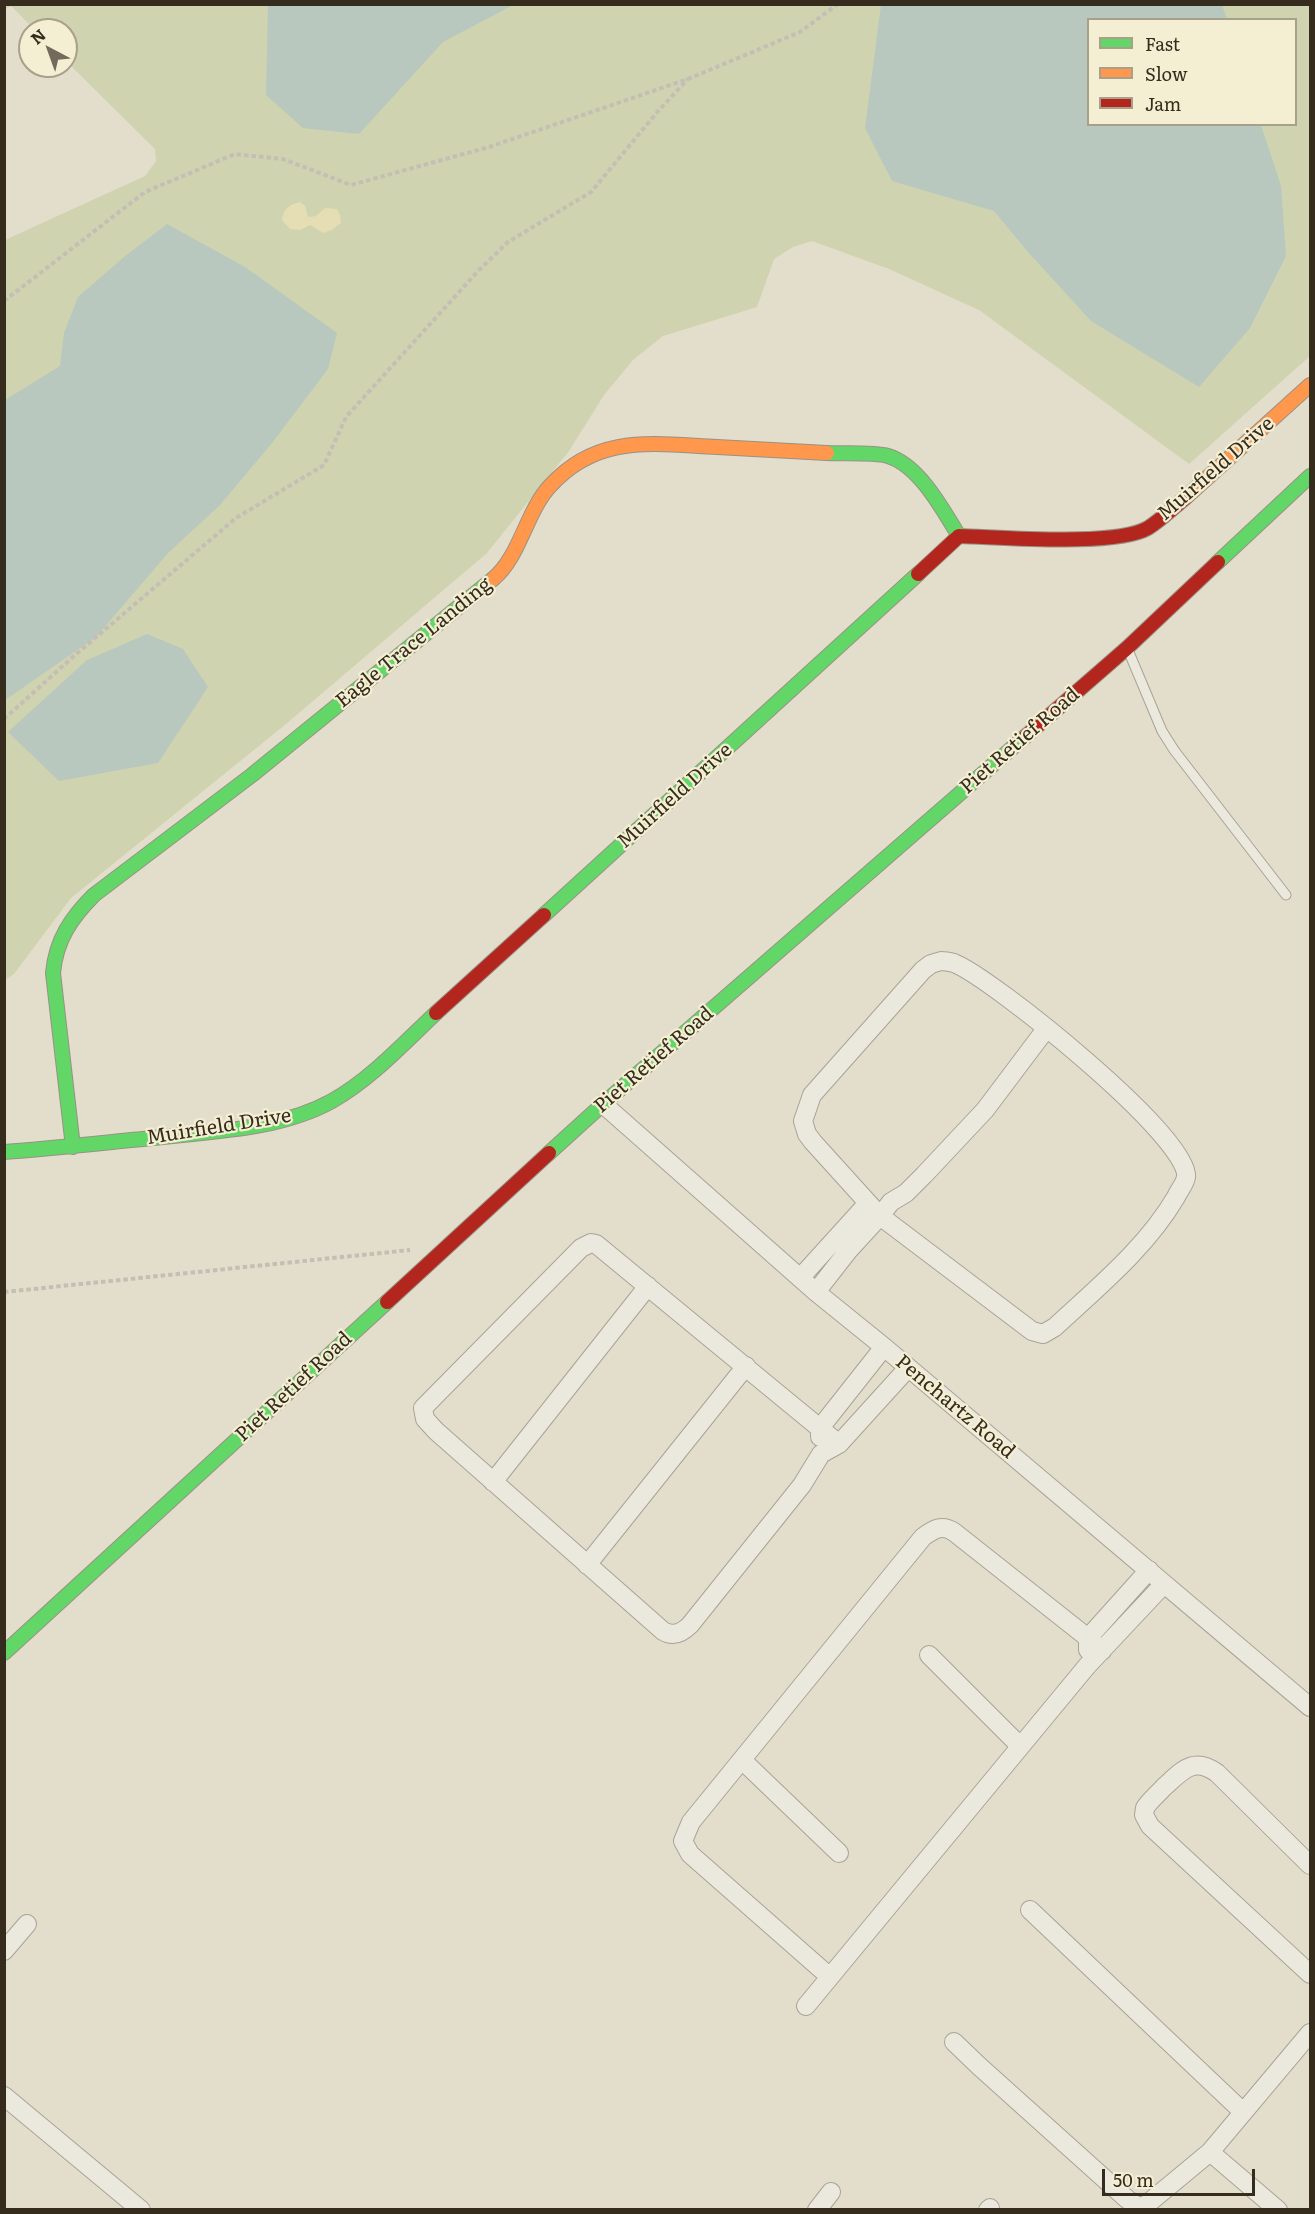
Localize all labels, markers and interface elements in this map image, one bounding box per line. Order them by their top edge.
north arrow [18,18,78,78]
legend [1087,18,1297,126]
text: N [25,22,50,49]
text: Fast [1145,30,1180,57]
text: Slow [1145,60,1187,87]
text: Jam [1145,90,1181,117]
street label: Muirfield Drive [1153,412,1279,526]
street label: Eagle Trace Landing [331,573,497,713]
street label: Piet Retief Road [955,683,1085,799]
street label: Muirfield Drive [613,738,737,854]
street label: Piet Retief Road [589,1002,719,1118]
street label: Muirfield Drive [145,1104,293,1150]
street label: Piet Retief Road [231,1327,357,1447]
street label: Penchartz Road [890,1350,1020,1464]
scale bar [1105,2157,1258,2195]
text: 50 m [1113,2166,1154,2193]

